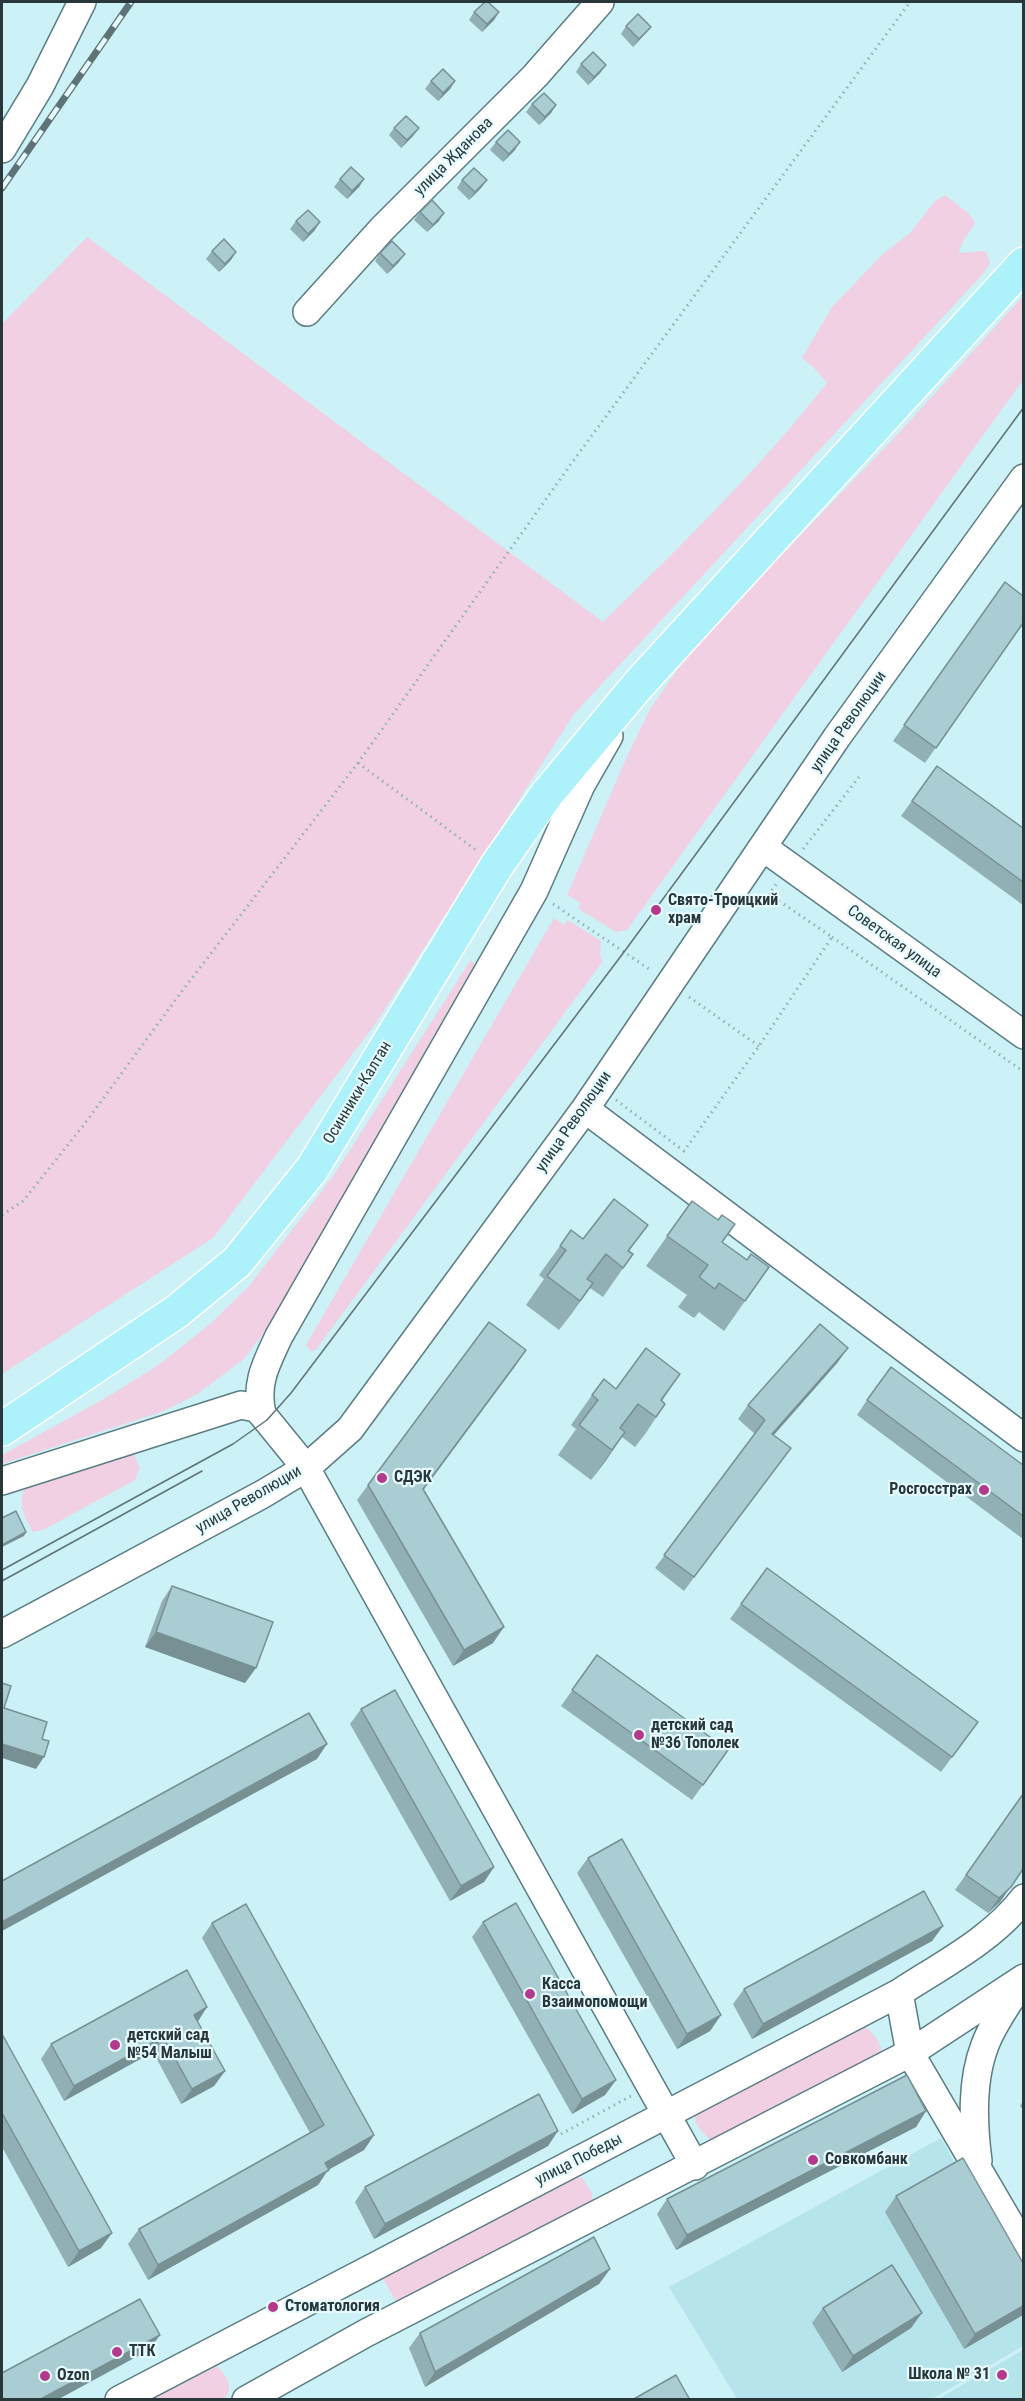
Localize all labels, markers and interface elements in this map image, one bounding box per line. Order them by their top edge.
street label: улица Жданова [411,114,497,200]
street label: улица Революции [807,668,891,776]
place label: Свято-Троицкий храм [668,891,778,929]
street label: Советская улица [843,901,945,983]
marker: Свято-Троицкий храм [649,903,663,917]
street label: Осинники-Калтан [320,1038,396,1148]
street label: улица Революции [532,1068,616,1176]
street label: улица Революции [193,1462,305,1538]
place label: СДЭК [394,1468,432,1488]
marker: СДЭК [375,1471,389,1485]
place label: Росгосстрах [889,1480,972,1500]
marker: Росгосстрах [977,1483,991,1497]
place label: детский сад №36 Тополек [651,1716,739,1754]
marker: детский сад №36 Тополек [632,1728,646,1742]
place label: Касса Взаимопомощи [542,1975,648,2013]
marker: Касса Взаимопомощи [523,1987,537,2001]
place label: детский сад №54 Малыш [127,2026,212,2064]
marker: детский сад №54 Малыш [108,2038,122,2052]
street label: улица Победы [532,2130,626,2190]
place label: Совкомбанк [825,2150,908,2170]
marker: Совкомбанк [806,2153,820,2167]
place label: Стоматология [285,2297,380,2317]
marker: Стоматология [266,2300,280,2314]
place label: ТТК [129,2342,156,2362]
marker: ТТК [110,2345,124,2359]
place label: Школа № 31 [908,2365,990,2385]
place label: Ozon [57,2366,90,2386]
marker: Школа № 31 [995,2368,1009,2382]
marker: Ozon [38,2369,52,2383]

